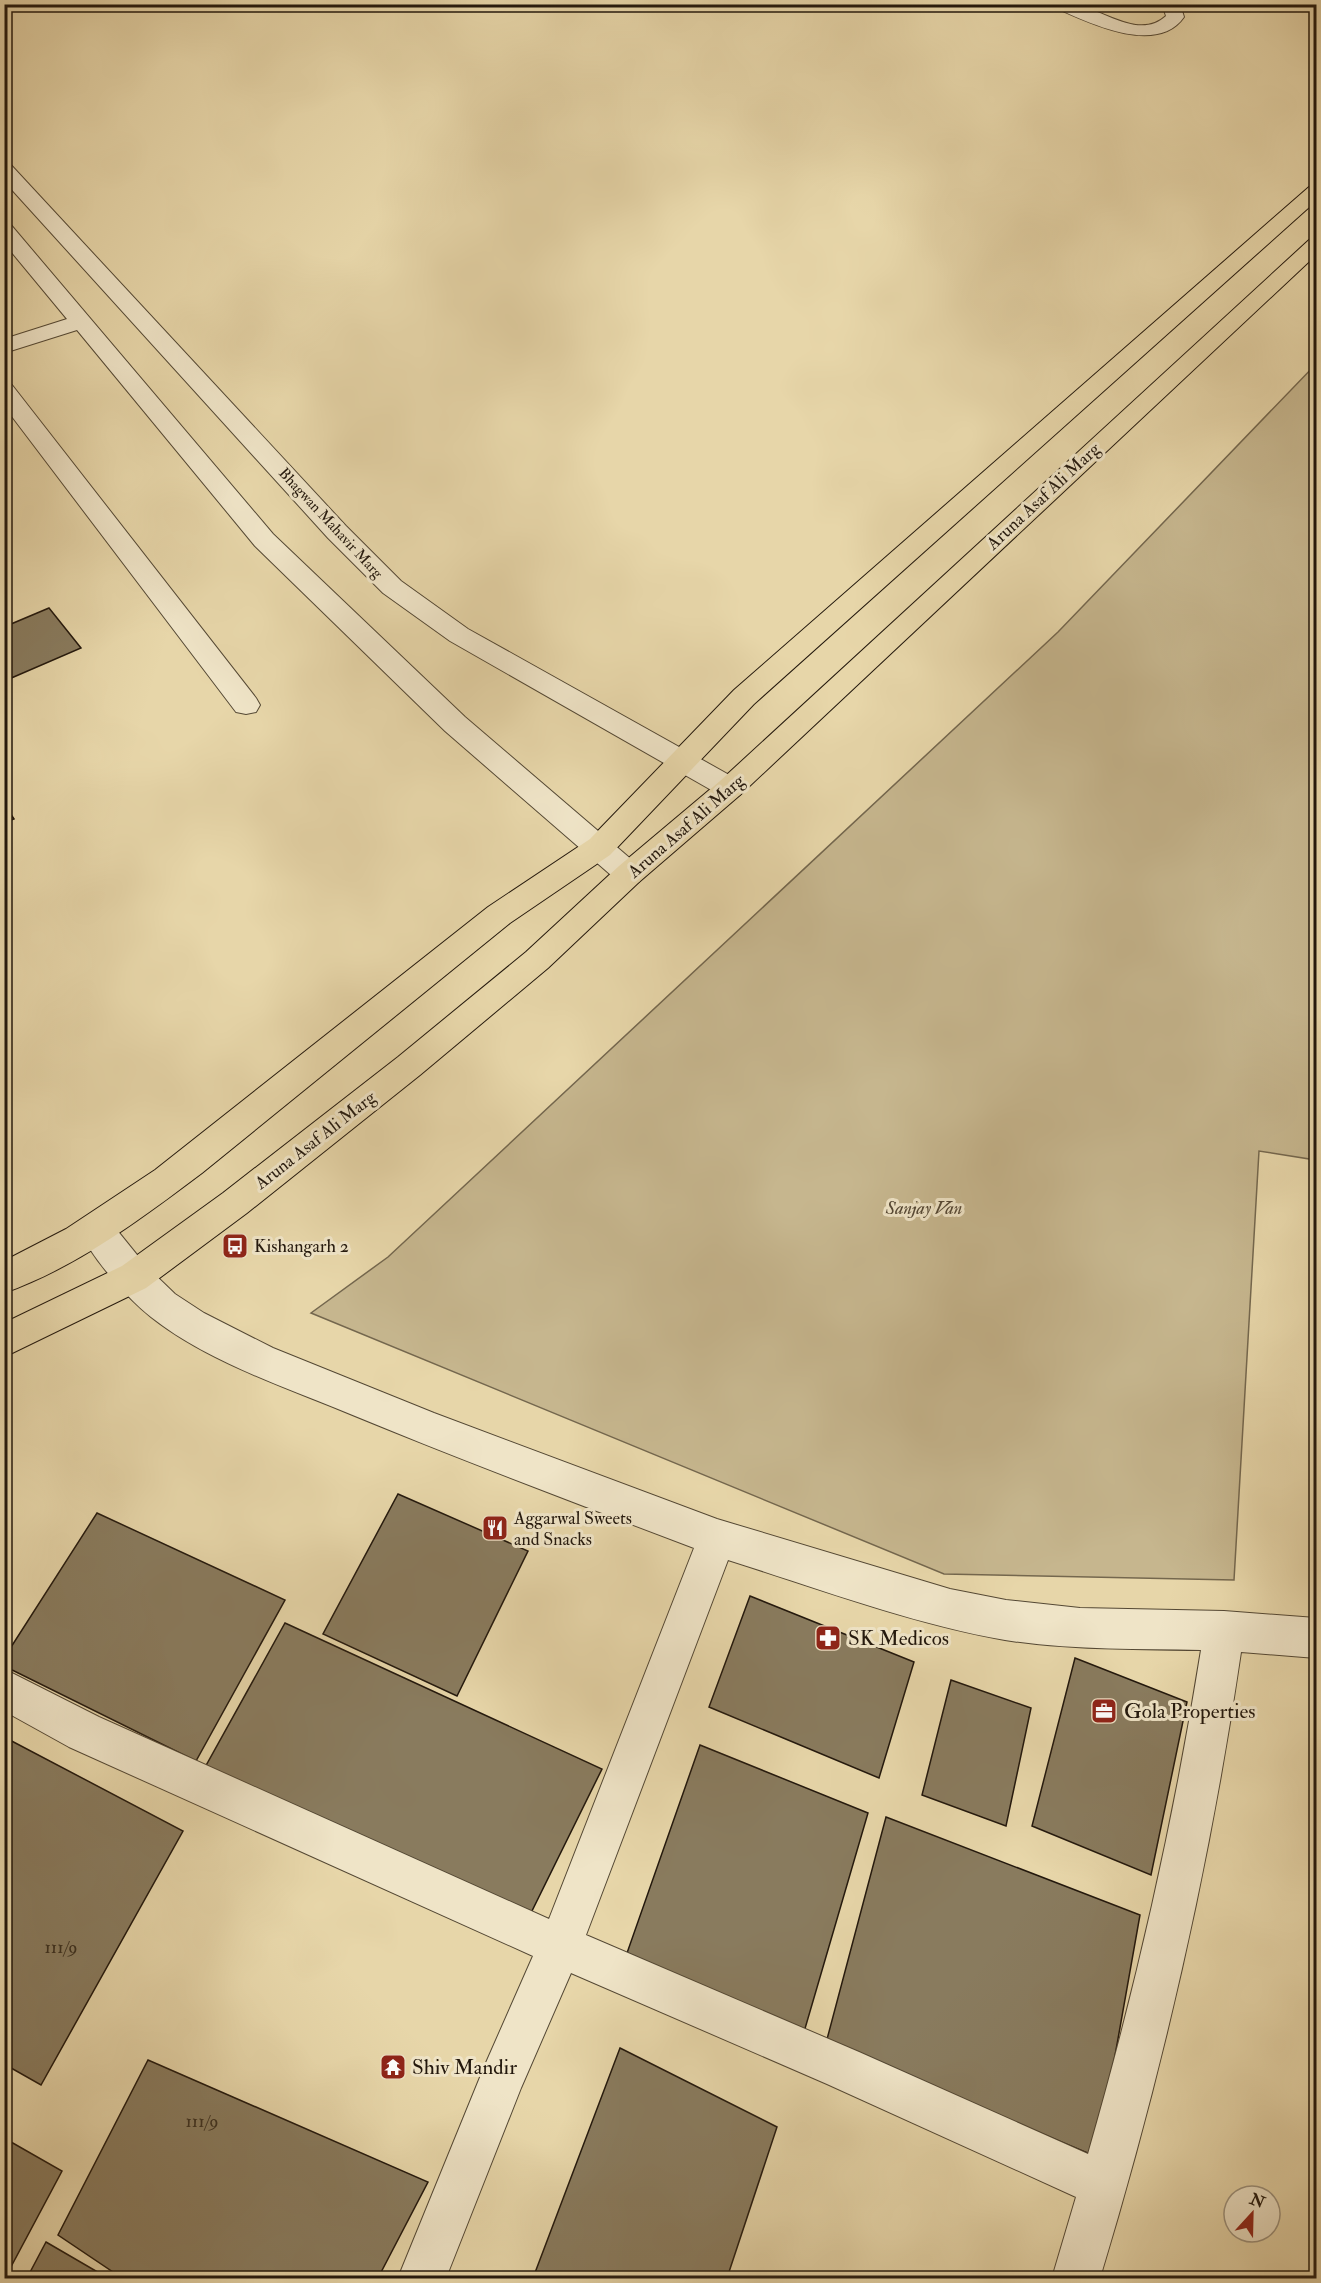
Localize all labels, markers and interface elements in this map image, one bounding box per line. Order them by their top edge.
street label: Aruna Asaf Ali Marg [981,437,1106,556]
street label: Bhagwan Mahavir Marg [274,464,387,583]
street label: Aruna Asaf Ali Marg [622,769,750,884]
street label: Aruna Asaf Ali Marg [249,1085,381,1195]
park label: Sanjay Van [885,1197,962,1220]
bus stop icon: Kishangarh 2 [220,1231,250,1261]
place label: Kishangarh 2 [254,1235,349,1258]
place label: Aggarwal Sweets and Snacks [513,1507,632,1551]
restaurant icon: Aggarwal Sweets and Snacks [480,1513,510,1543]
pharmacy icon: SK Medicos [813,1623,843,1653]
place label: SK Medicos [848,1625,949,1652]
office icon: Gola Properties [1089,1696,1119,1726]
place label: Gola Properties [1124,1698,1256,1725]
house number: 111/9 [44,1936,78,1959]
temple icon: Shiv Mandir [378,2052,408,2082]
place label: Shiv Mandir [412,2054,517,2081]
house number: 111/9 [185,2110,219,2133]
north arrow [1222,2184,1282,2244]
text: N [1246,2189,1268,2213]

